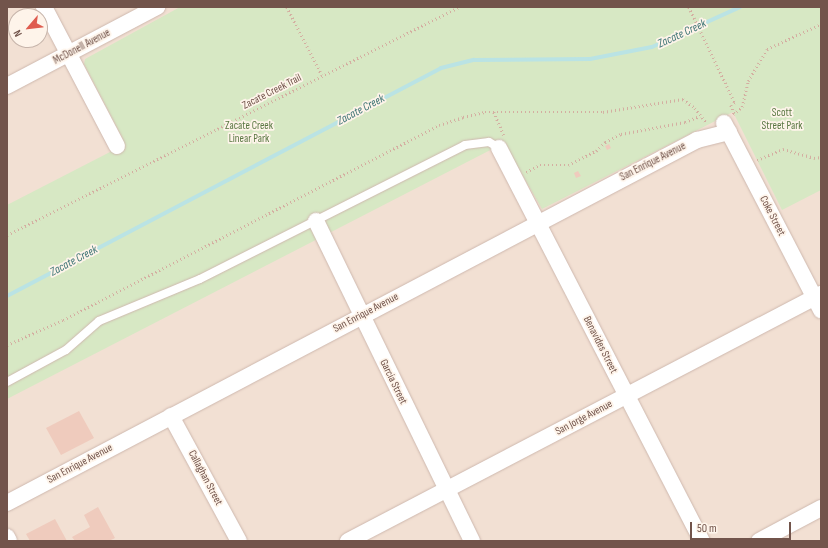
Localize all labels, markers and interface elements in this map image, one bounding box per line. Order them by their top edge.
north arrow [8,8,48,48]
water label: Zacate Creek [655,17,709,51]
street label: McDonell Avenue [51,26,113,68]
text: N [11,28,25,39]
street label: Zacate Creek Trail [240,71,304,113]
water label: Zacate Creek [335,91,387,129]
park label: Scott Street Park [761,107,803,133]
park label: Zacate Creek Linear Park [225,120,273,146]
street label: San Enrique Avenue [618,140,688,184]
street label: Coke Street [756,194,788,238]
water label: Zacate Creek [48,242,100,280]
street label: San Enrique Avenue [331,290,401,336]
street label: Benavides Street [580,314,620,376]
street label: Garcia Street [376,357,410,407]
street label: San Jorge Avenue [553,398,615,438]
street label: San Enrique Avenue [45,441,115,487]
street label: Callaghan Street [185,448,225,508]
scale bar [692,514,793,540]
text: 50 m [697,521,717,536]

